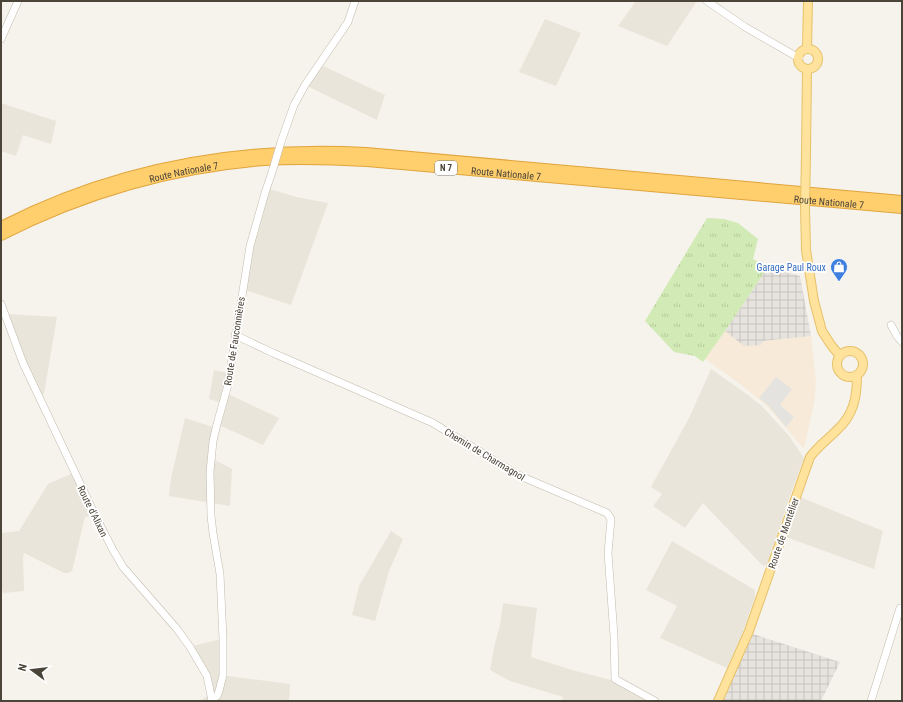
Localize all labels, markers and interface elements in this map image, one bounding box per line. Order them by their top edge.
street label: Route Nationale 7 [148,160,219,185]
road number: N 7 [435,161,457,175]
street label: Route Nationale 7 [471,165,542,182]
street label: Route Nationale 7 [793,194,864,211]
shop icon: Garage Paul Roux [829,257,849,282]
place label: Garage Paul Roux [756,262,827,273]
street label: Route de Fauconnières [222,295,247,386]
street label: Chemin de Charmagnol [443,426,527,483]
street label: Route d'Alixan [75,484,110,539]
street label: Route de Montélier [766,496,801,570]
north arrow [12,650,52,690]
text: N [16,662,30,672]

